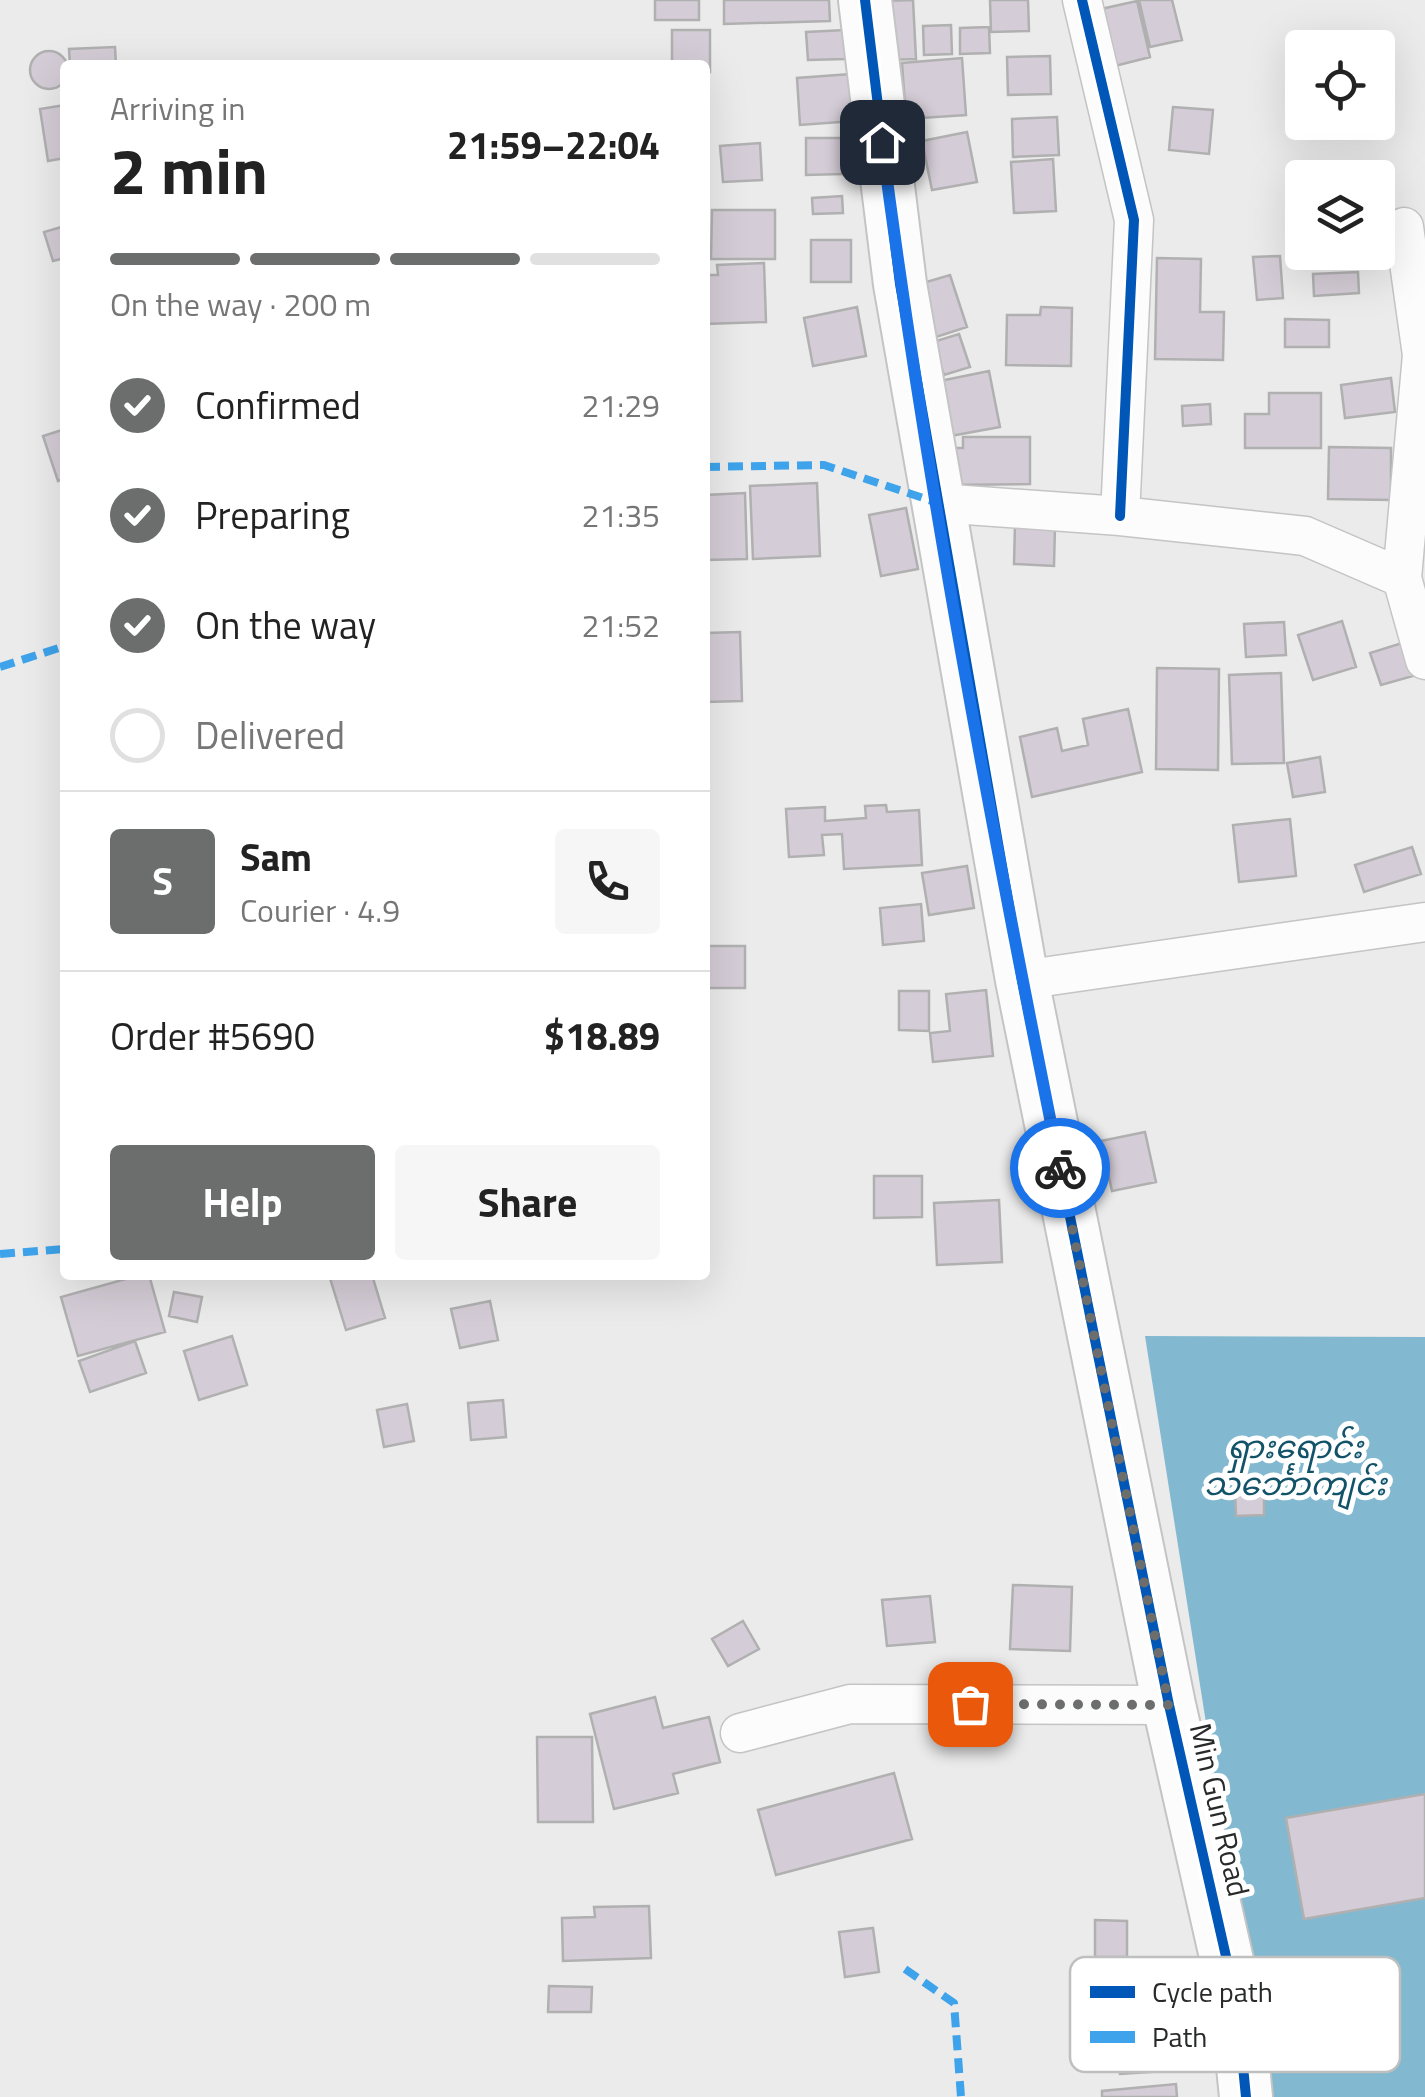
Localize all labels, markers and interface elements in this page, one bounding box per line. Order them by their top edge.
map controls [1285,30,1395,270]
button: locate [1285,30,1395,140]
text: Arriving in [110,84,246,132]
pin [840,100,925,185]
icon: home [855,115,910,170]
text: 21:59–22:04 [447,116,660,174]
text: 2 min [110,120,268,219]
button: layers [1285,160,1395,270]
text: On the way · 200 m [110,280,371,328]
text: Confirmed [195,376,361,434]
icon: check [110,378,165,433]
text: 21:29 [581,381,660,429]
text: Preparing [195,486,350,544]
icon: check [110,488,165,543]
text: 21:35 [581,491,660,539]
text: On the way [195,596,376,654]
icon: check [110,598,165,653]
text: 21:52 [581,601,660,649]
text: Delivered [195,706,345,764]
text: Sam [240,828,312,886]
button: phone [555,829,660,934]
text: S [152,852,173,910]
text: Courier · 4.9 [240,886,400,934]
text: Order #5690 [110,1007,315,1065]
text: $18.89 [544,1007,660,1065]
courier [1010,1118,1110,1218]
icon: bike [1033,1141,1088,1196]
button: Help [110,1145,375,1260]
button: Share [395,1145,660,1260]
water label: ရှားရောင်း သင်္ဘောကျင်း [1204,1422,1388,1510]
pin [928,1662,1013,1747]
icon: bag [943,1677,998,1732]
street label: Min Gun Road [1178,1719,1262,1901]
legend [1070,1957,1400,2072]
text: Cycle path [1152,1970,1273,2013]
text: Path [1152,2015,1207,2058]

